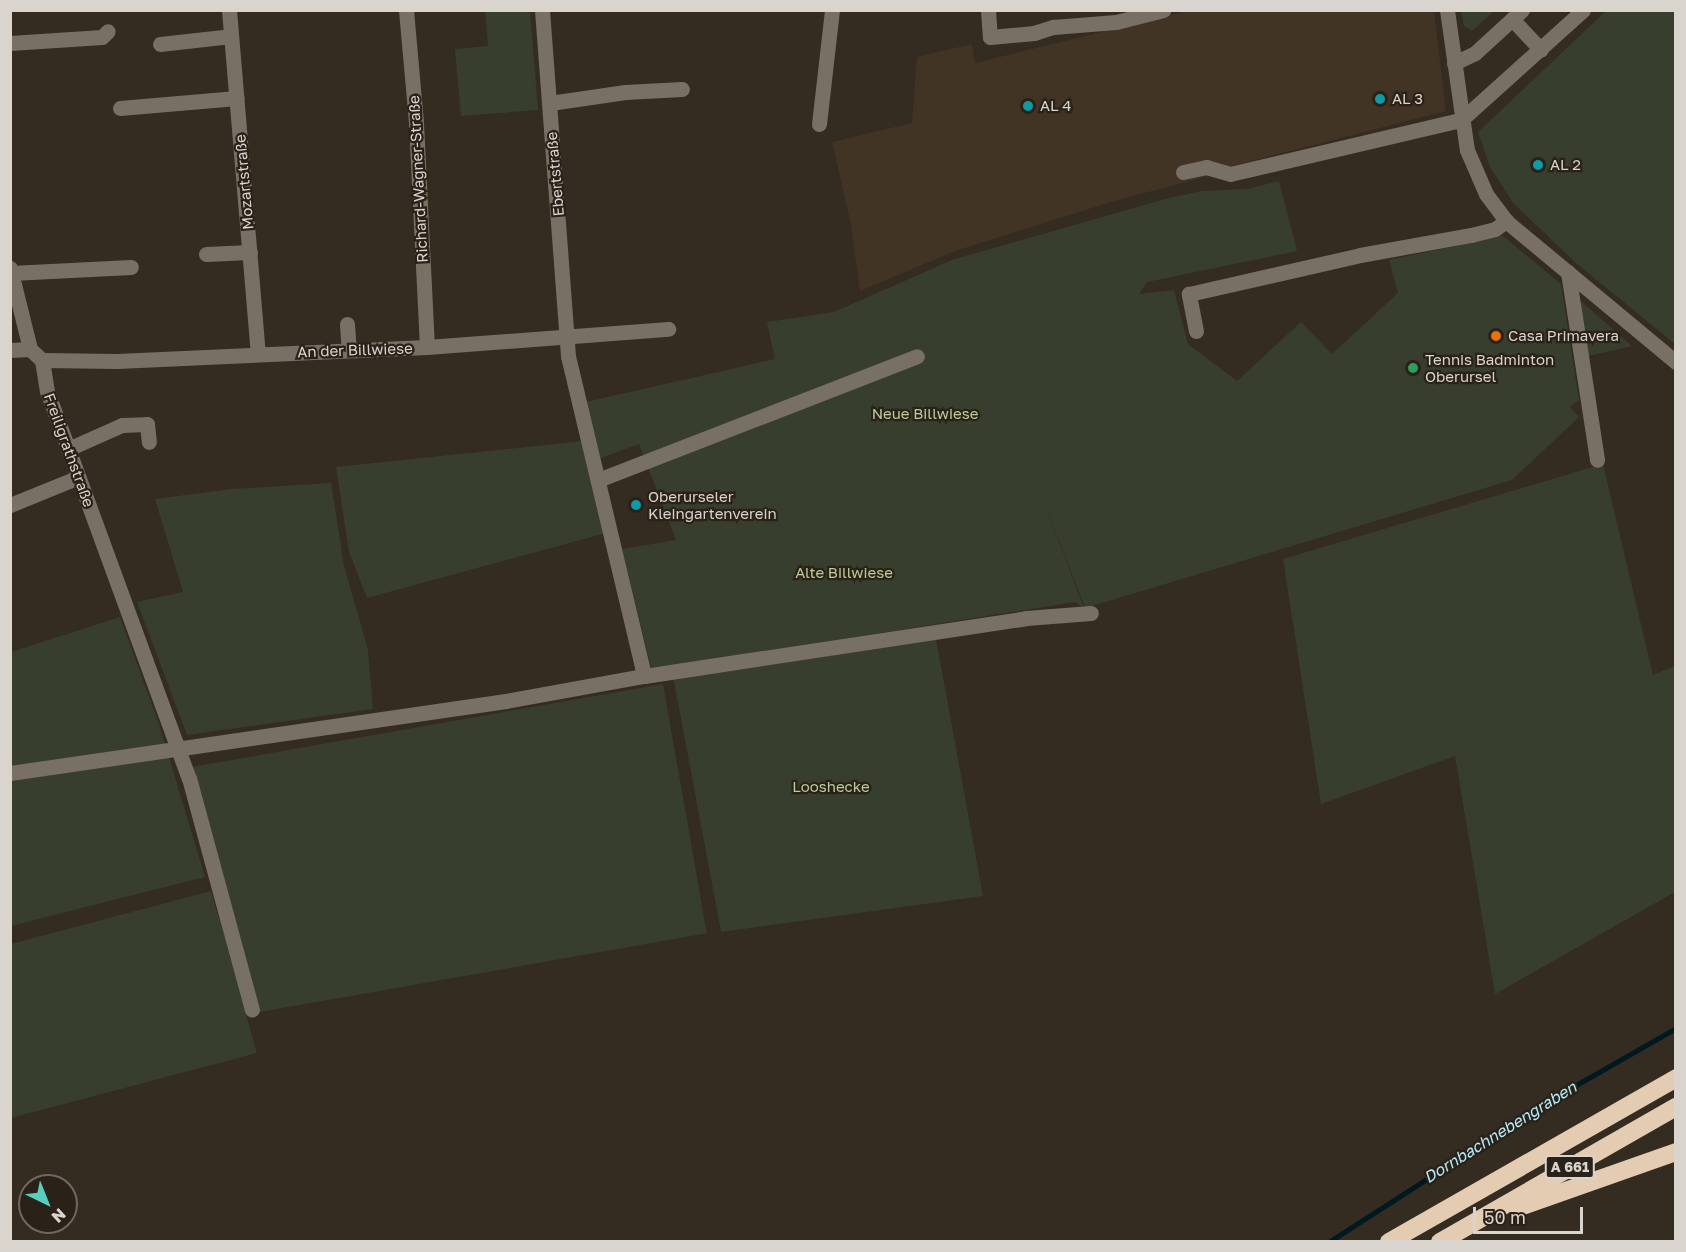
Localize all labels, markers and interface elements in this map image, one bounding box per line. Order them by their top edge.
place label: AL 3 [1392,90,1423,108]
marker: AL 3 [1373,92,1387,106]
street label: Richard-Wagner-Straße [405,95,431,263]
place label: AL 4 [1040,97,1071,115]
marker: AL 4 [1021,99,1035,113]
street label: Ebertstraße [542,131,568,217]
street label: Mozartstraße [231,134,257,230]
place label: AL 2 [1550,156,1581,174]
marker: AL 2 [1531,158,1545,172]
place label: Casa Primavera [1508,327,1619,345]
marker: Casa Primavera [1489,329,1503,343]
street label: An der Billwiese [297,339,413,361]
place label: Tennis Badminton Oberursel [1425,350,1554,385]
marker: Tennis Badminton Oberursel [1406,361,1420,375]
street label: Freiligrathstraße [40,390,98,510]
park label: Neue Billwiese [872,405,978,423]
place label: Oberurseler Kleingartenverein [648,487,777,522]
marker: Oberurseler Kleingartenverein [629,498,643,512]
park label: Alte Billwiese [795,564,893,582]
park label: Looshecke [792,778,870,796]
water label: Dornbachnebengraben [1420,1077,1580,1187]
road number: A 661 [1544,1156,1596,1178]
north arrow [18,1174,78,1234]
scale bar [1476,1195,1586,1233]
text: N [48,1204,70,1227]
text: 50 m [1484,1206,1526,1228]

